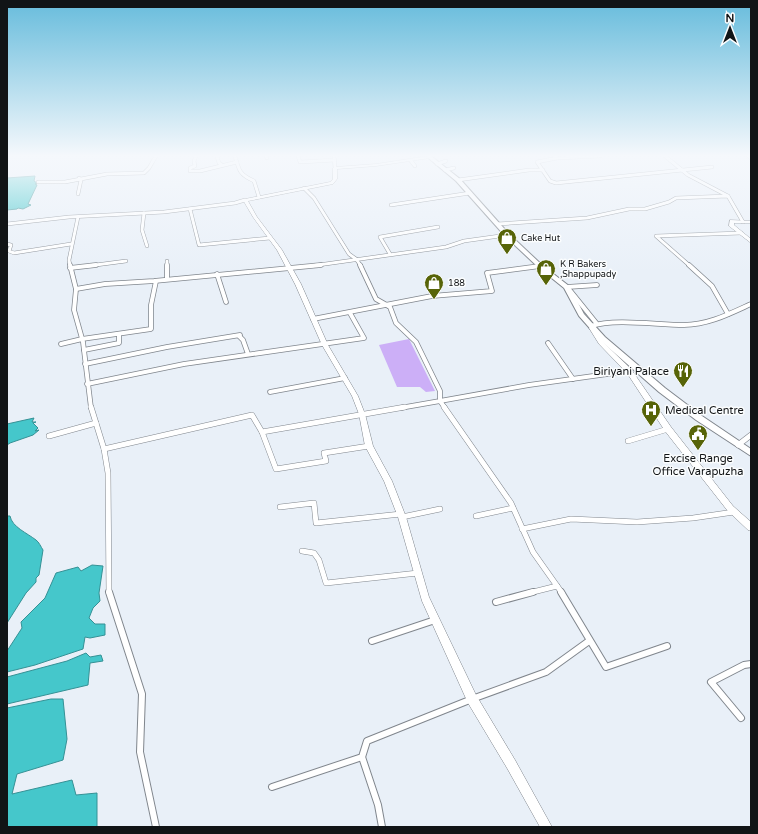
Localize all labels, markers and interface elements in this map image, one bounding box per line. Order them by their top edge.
north arrow [710,8,750,48]
text: N [726,12,734,25]
shop icon: Cake Hut [496,227,518,255]
place label: Cake Hut [521,233,561,244]
shop icon: K R Bakers ,Shappupady [535,258,557,286]
place label: K R Bakers ,Shappupady [560,259,617,280]
shop icon: 188 [423,272,445,300]
place label: 188 [448,278,465,289]
restaurant icon: Biriyani Palace [672,360,694,388]
place label: Biriyani Palace [593,365,669,378]
hospital icon: Medical Centre [640,399,662,427]
place label: Medical Centre [665,404,744,417]
public building icon: Excise Range Office Varapuzha [687,423,709,451]
place label: Excise Range Office Varapuzha [653,452,743,478]

